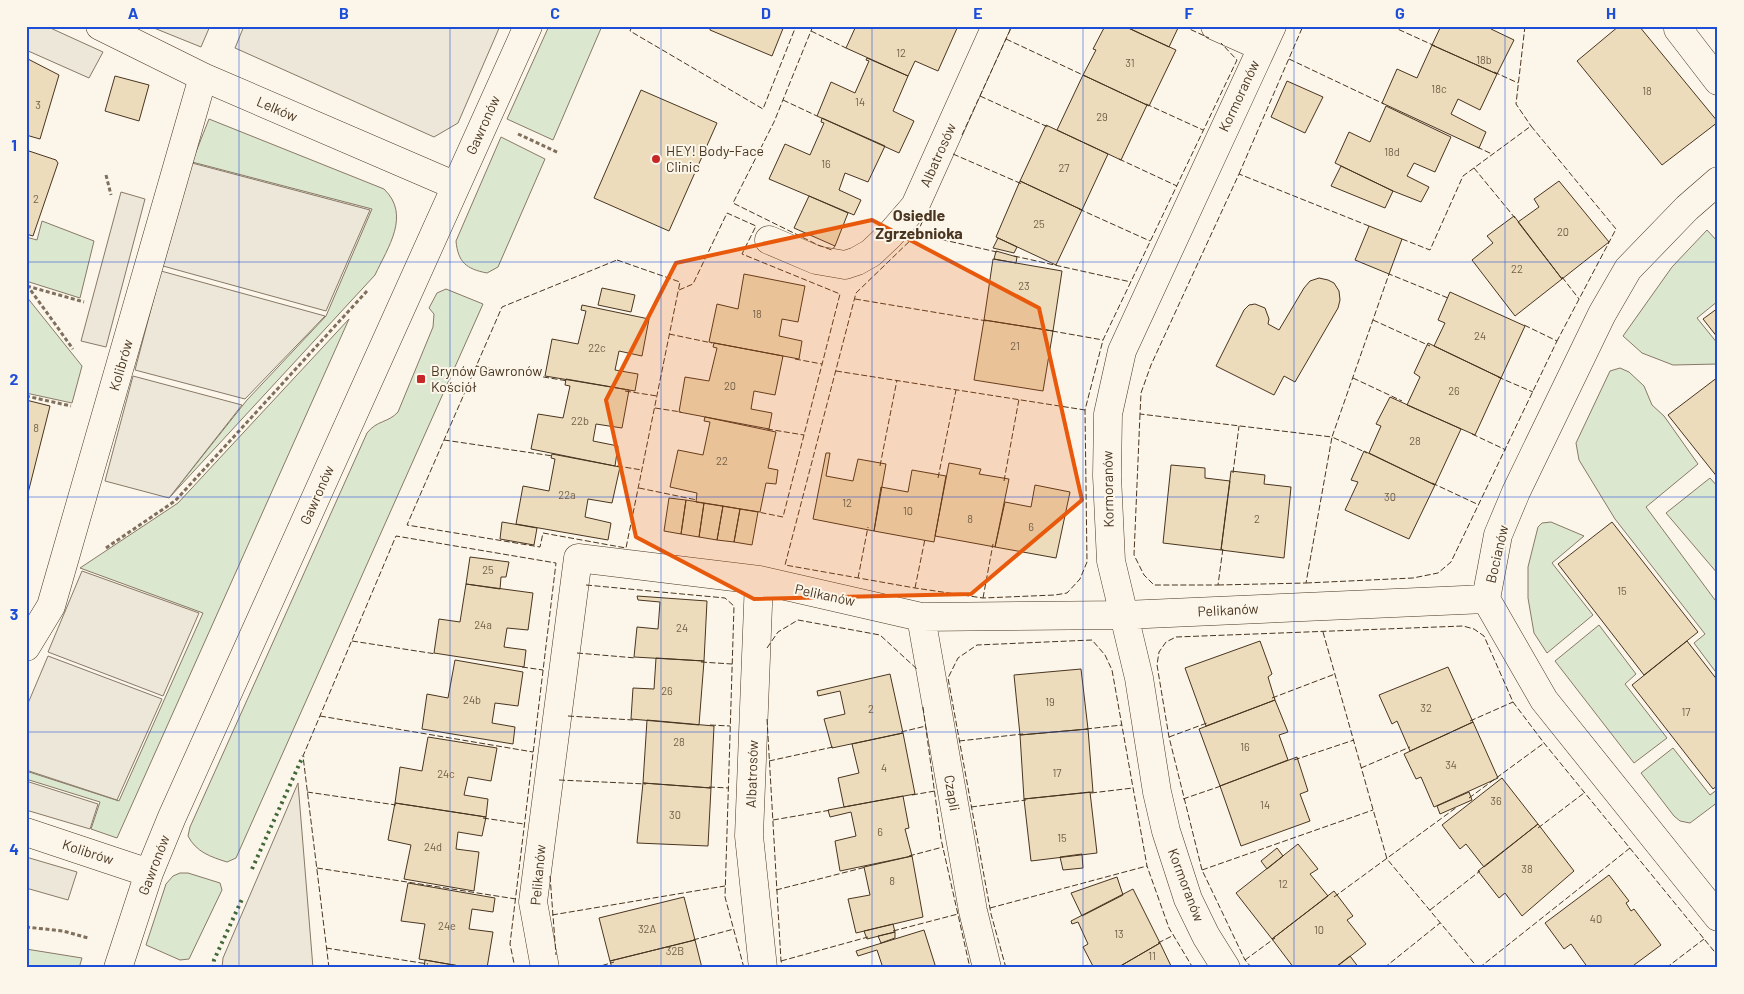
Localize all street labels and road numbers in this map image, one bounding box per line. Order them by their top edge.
street label: Kormoranów [1215,57,1263,134]
street label: Lelków [254,92,300,125]
street label: Gawronów [462,93,503,157]
street label: Albatrosów [916,120,959,189]
street label: Kolibrów [105,337,136,393]
street label: Kormoranów [1098,450,1117,528]
street label: Gawronów [296,463,337,527]
street label: Bocianów [1482,523,1511,585]
street label: Pelikanów [793,580,857,609]
street label: Pelikanów [1197,599,1259,620]
street label: Albatrosów [742,740,761,808]
street label: Czapli [941,774,964,812]
street label: Gawronów [134,832,173,897]
street label: Kolibrów [60,835,116,868]
street label: Pelikanów [526,844,549,906]
street label: Kormoranów [1165,846,1208,924]

